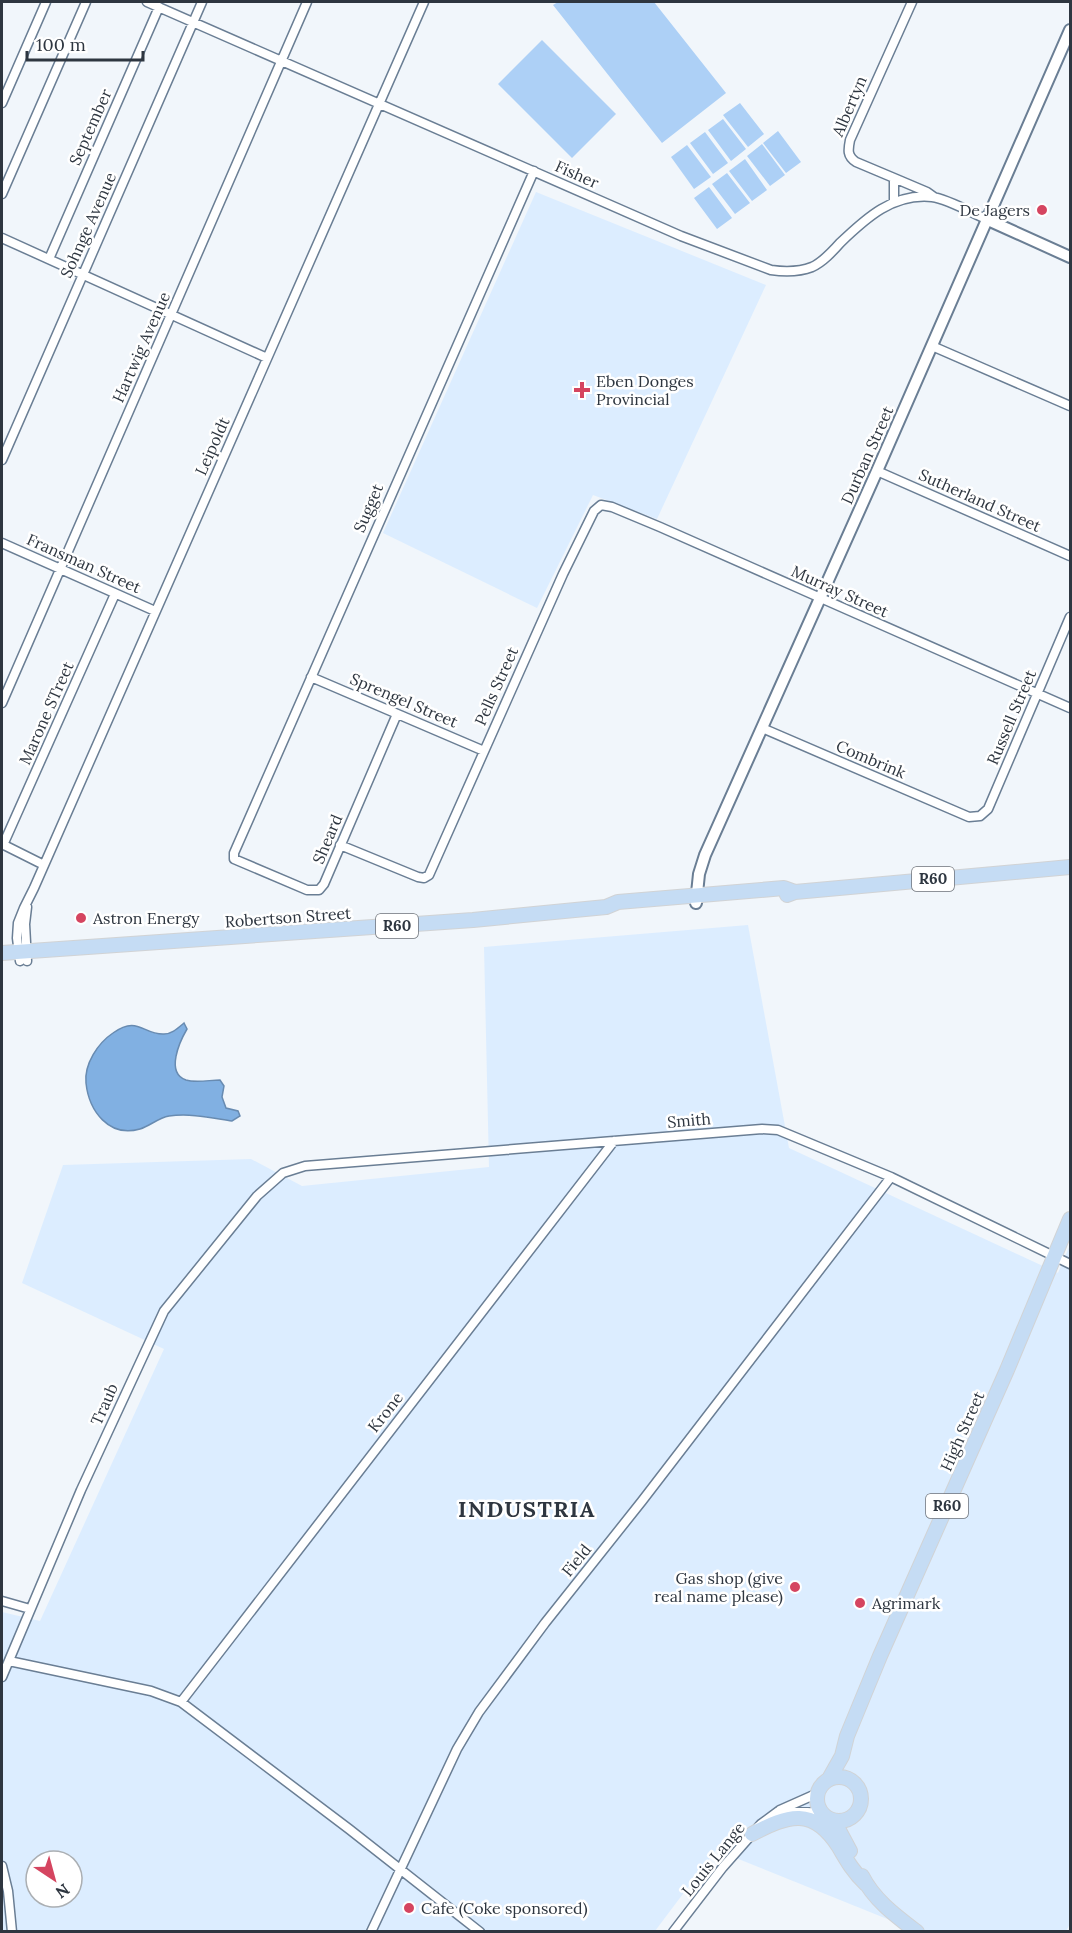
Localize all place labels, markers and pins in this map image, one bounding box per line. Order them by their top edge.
place label: De Jagers [959,200,1030,220]
marker: De Jagers [1035,203,1049,217]
place label: Eben Donges Provincial [596,371,694,409]
marker: Eben Donges Provincial [573,381,591,399]
place label: Astron Energy [92,908,200,928]
marker: Astron Energy [74,911,88,925]
place label: Gas shop (give real name please) [654,1568,783,1607]
marker: Gas shop (give real name please) [788,1580,802,1594]
place label: Agrimark [871,1593,941,1613]
marker: Agrimark [853,1596,867,1610]
place label: Cafe (Coke sponsored) [421,1898,588,1919]
marker: Cafe (Coke sponsored) [402,1901,416,1915]

